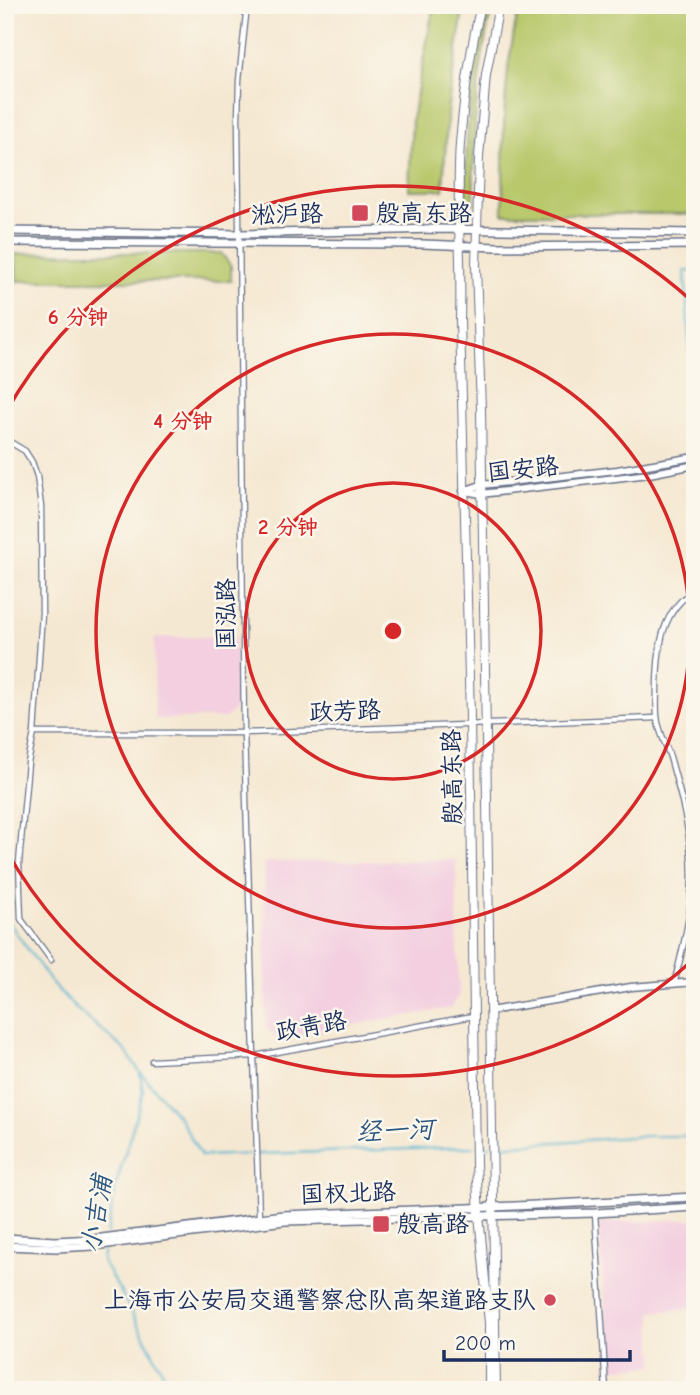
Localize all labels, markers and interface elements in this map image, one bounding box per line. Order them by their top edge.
street label: 淞沪路 [251,199,323,229]
place label: 殷高东路 [376,199,472,227]
marker: 殷高东路 [350,203,370,223]
text: 6 分钟 [48,305,108,329]
text: 4 分钟 [153,409,213,433]
street label: 国安路 [486,451,560,487]
text: 2 分钟 [258,515,318,539]
street label: 国泓路 [212,578,240,650]
centre of rings [381,619,405,643]
street label: 政芳路 [309,696,381,726]
street label: 殷高东路 [437,729,467,825]
street label: 政青路 [273,1006,349,1046]
water label: 经一河 [356,1115,439,1147]
water label: 小吉浦 [76,1170,118,1255]
street label: 国权北路 [300,1177,396,1209]
place label: 殷高路 [397,1210,469,1238]
marker: 殷高路 [371,1214,391,1234]
place label: 上海市公安局交通警察总队高架道路支队 [104,1286,536,1314]
marker: 上海市公安局交通警察总队高架道路支队 [542,1292,558,1308]
scale bar [444,1318,630,1362]
text: 200 m [455,1331,516,1355]

